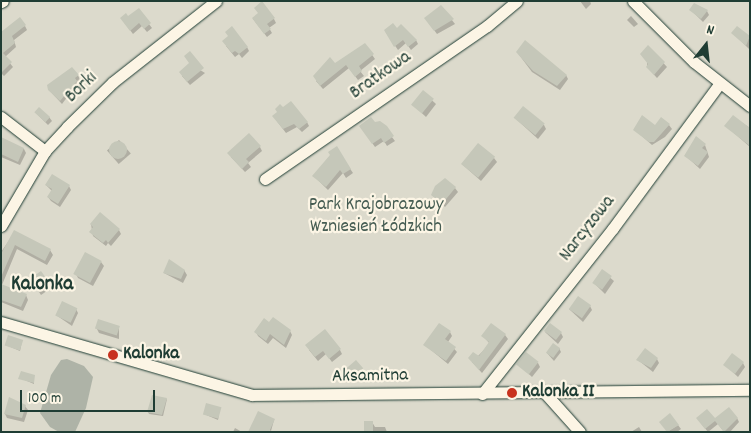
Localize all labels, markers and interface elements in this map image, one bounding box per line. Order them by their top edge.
north arrow [681,20,731,70]
text: N [704,20,716,41]
street label: Bratkowa [346,47,416,105]
street label: Borki [61,67,103,109]
street label: Narcyzowa [555,191,621,267]
park label: Park Krajobrazowy Wzniesień Łódzkich [309,195,443,239]
district label: Kalonka [11,272,73,298]
place label: Kalonka [123,344,179,366]
marker: Kalonka [107,349,119,361]
street label: Aksamitna [332,365,408,389]
scale bar [22,380,158,412]
place label: Kalonka II [522,382,594,404]
marker: Kalonka II [506,387,518,399]
text: 100 m [28,388,61,410]

